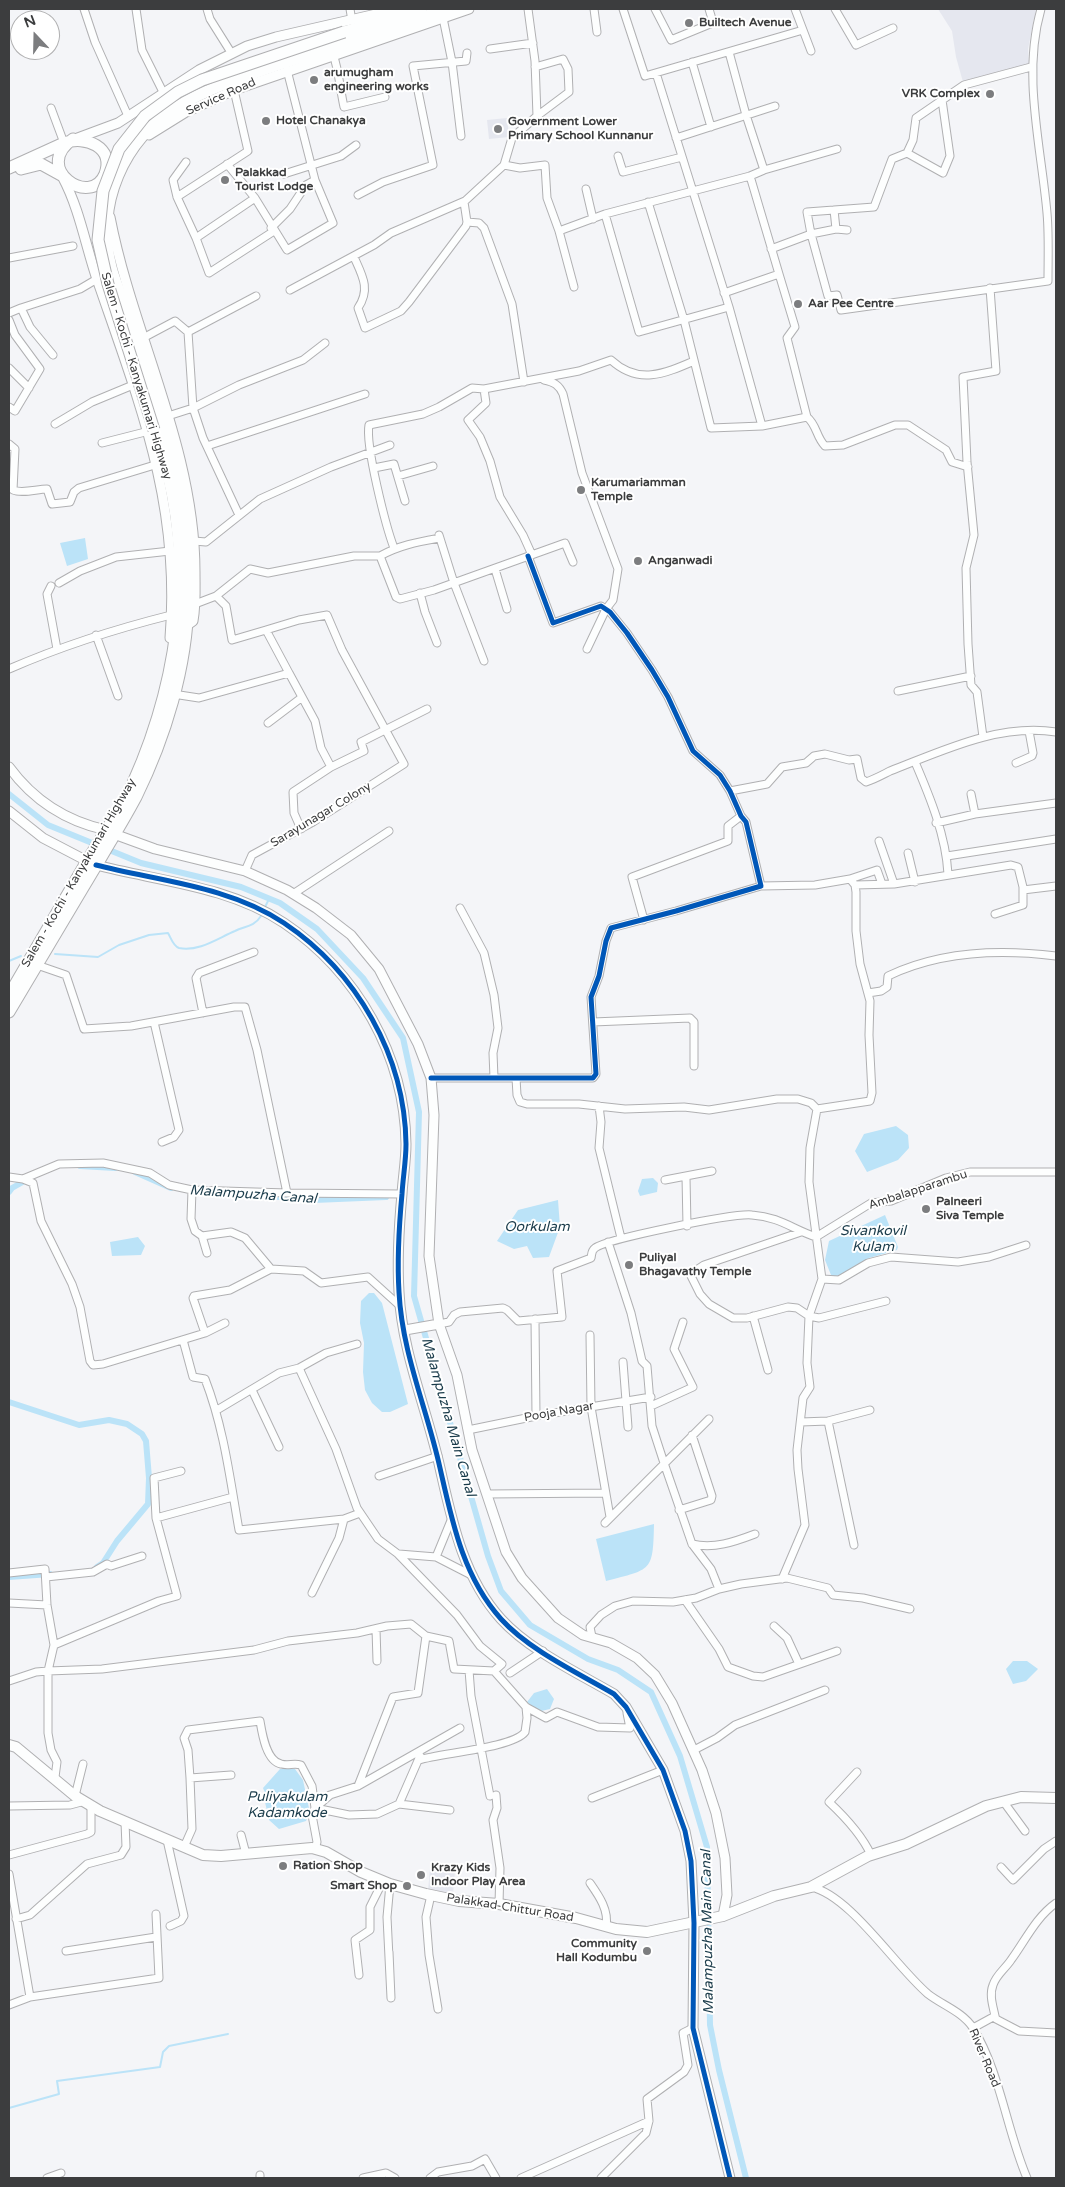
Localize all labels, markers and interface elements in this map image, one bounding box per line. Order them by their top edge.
north arrow [10,10,60,60]
text: N [22,12,38,31]
place label: Builtech Avenue [699,16,792,30]
marker: Builtech Avenue [683,17,695,29]
place label: arumugham engineering works [324,66,429,94]
marker: arumugham engineering works [308,74,320,86]
street label: Service Road [184,75,258,119]
place label: VRK Complex [902,87,980,101]
marker: VRK Complex [984,88,996,100]
place label: Hotel Chanakya [276,114,366,128]
marker: Hotel Chanakya [260,115,272,127]
place label: Government Lower Primary School Kunnanur [508,115,653,143]
marker: Government Lower Primary School Kunnanur [492,123,504,135]
place label: Palakkad Tourist Lodge [235,166,313,194]
marker: Palakkad Tourist Lodge [219,174,231,186]
street label: Salem - Kochi - Kanyakumari Highway [98,271,174,481]
place label: Aar Pee Centre [808,297,894,311]
marker: Aar Pee Centre [792,298,804,310]
place label: Karumariamman Temple [591,476,686,504]
marker: Karumariamman Temple [575,484,587,496]
place label: Anganwadi [648,554,712,568]
marker: Anganwadi [632,555,644,567]
street label: Salem - Kochi - Kanyakumari Highway [19,776,139,970]
street label: Sarayunagar Colony [268,779,374,851]
street label: Ambalapparambu [867,1167,969,1213]
water label: Malampuzha Canal [189,1182,317,1208]
place label: Palneeri Siva Temple [936,1195,1004,1223]
marker: Palneeri Siva Temple [920,1203,932,1215]
water label: Oorkulam [504,1219,570,1235]
water label: Sivankovil Kulam [840,1223,906,1256]
place label: Puliyal Bhagavathy Temple [639,1251,751,1279]
marker: Puliyal Bhagavathy Temple [623,1259,635,1271]
water label: Malampuzha Main Canal [417,1336,479,1498]
street label: Pooja Nagar [523,1399,595,1425]
water label: Puliyakulam Kadamkode [247,1789,327,1821]
water label: Malampuzha Main Canal [698,1850,718,2014]
place label: Ration Shop [293,1859,363,1873]
marker: Ration Shop [277,1860,289,1872]
place label: Krazy Kids Indoor Play Area [431,1861,525,1889]
marker: Krazy Kids Indoor Play Area [415,1869,427,1881]
place label: Smart Shop [330,1879,397,1893]
marker: Smart Shop [401,1880,413,1892]
street label: Palakkad-Chittur Road [445,1891,575,1925]
place label: Community Hall Kodumbu [556,1937,637,1965]
marker: Community Hall Kodumbu [641,1945,653,1957]
street label: River Road [965,2026,1003,2090]

